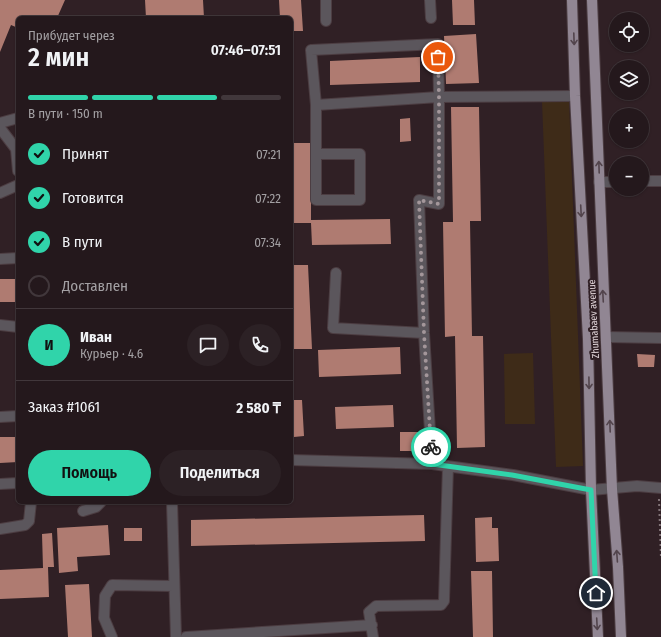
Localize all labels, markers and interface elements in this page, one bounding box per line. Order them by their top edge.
map controls [609,12,649,196]
button: locate [609,12,649,52]
text: Прибудет через [28,28,115,43]
one-way arrow [570,32,577,45]
pin [421,40,455,74]
text: 07:46–07:51 [211,41,281,59]
text: 2 мин [28,42,89,73]
icon: bag [427,46,449,68]
button: layers [609,60,649,100]
text: В пути · 150 m [28,106,103,121]
button: + [609,108,649,148]
icon: check [28,143,50,165]
text: Принят [62,145,109,163]
text: 07:21 [256,147,281,162]
button: − [609,156,649,196]
one-way arrow [595,161,602,174]
icon: check [28,187,50,209]
text: Готовится [62,189,124,207]
text: 07:22 [255,191,281,206]
one-way arrow [578,204,585,217]
icon: check [28,231,50,253]
text: В пути [62,233,103,251]
text: 07:34 [254,235,281,250]
text: Доставлен [62,277,128,295]
street label: Zhumabaev avenue [586,279,602,359]
one-way arrow [600,290,607,303]
button: chat [187,324,229,366]
button: phone [239,324,281,366]
text: Иван [80,328,112,346]
text: И [45,336,54,354]
text: Курьер · 4.6 [80,346,143,361]
one-way arrow [585,376,593,389]
text: Заказ #1061 [28,398,100,416]
text: 2 580 ₸ [236,399,281,417]
one-way arrow [606,420,613,433]
courier [411,427,451,467]
icon: bike [420,436,442,458]
button: Помощь [28,450,151,496]
button: Поделиться [159,450,281,496]
one-way arrow [613,550,620,563]
pin [579,576,613,610]
icon: home [585,582,607,604]
one-way arrow [593,617,601,630]

